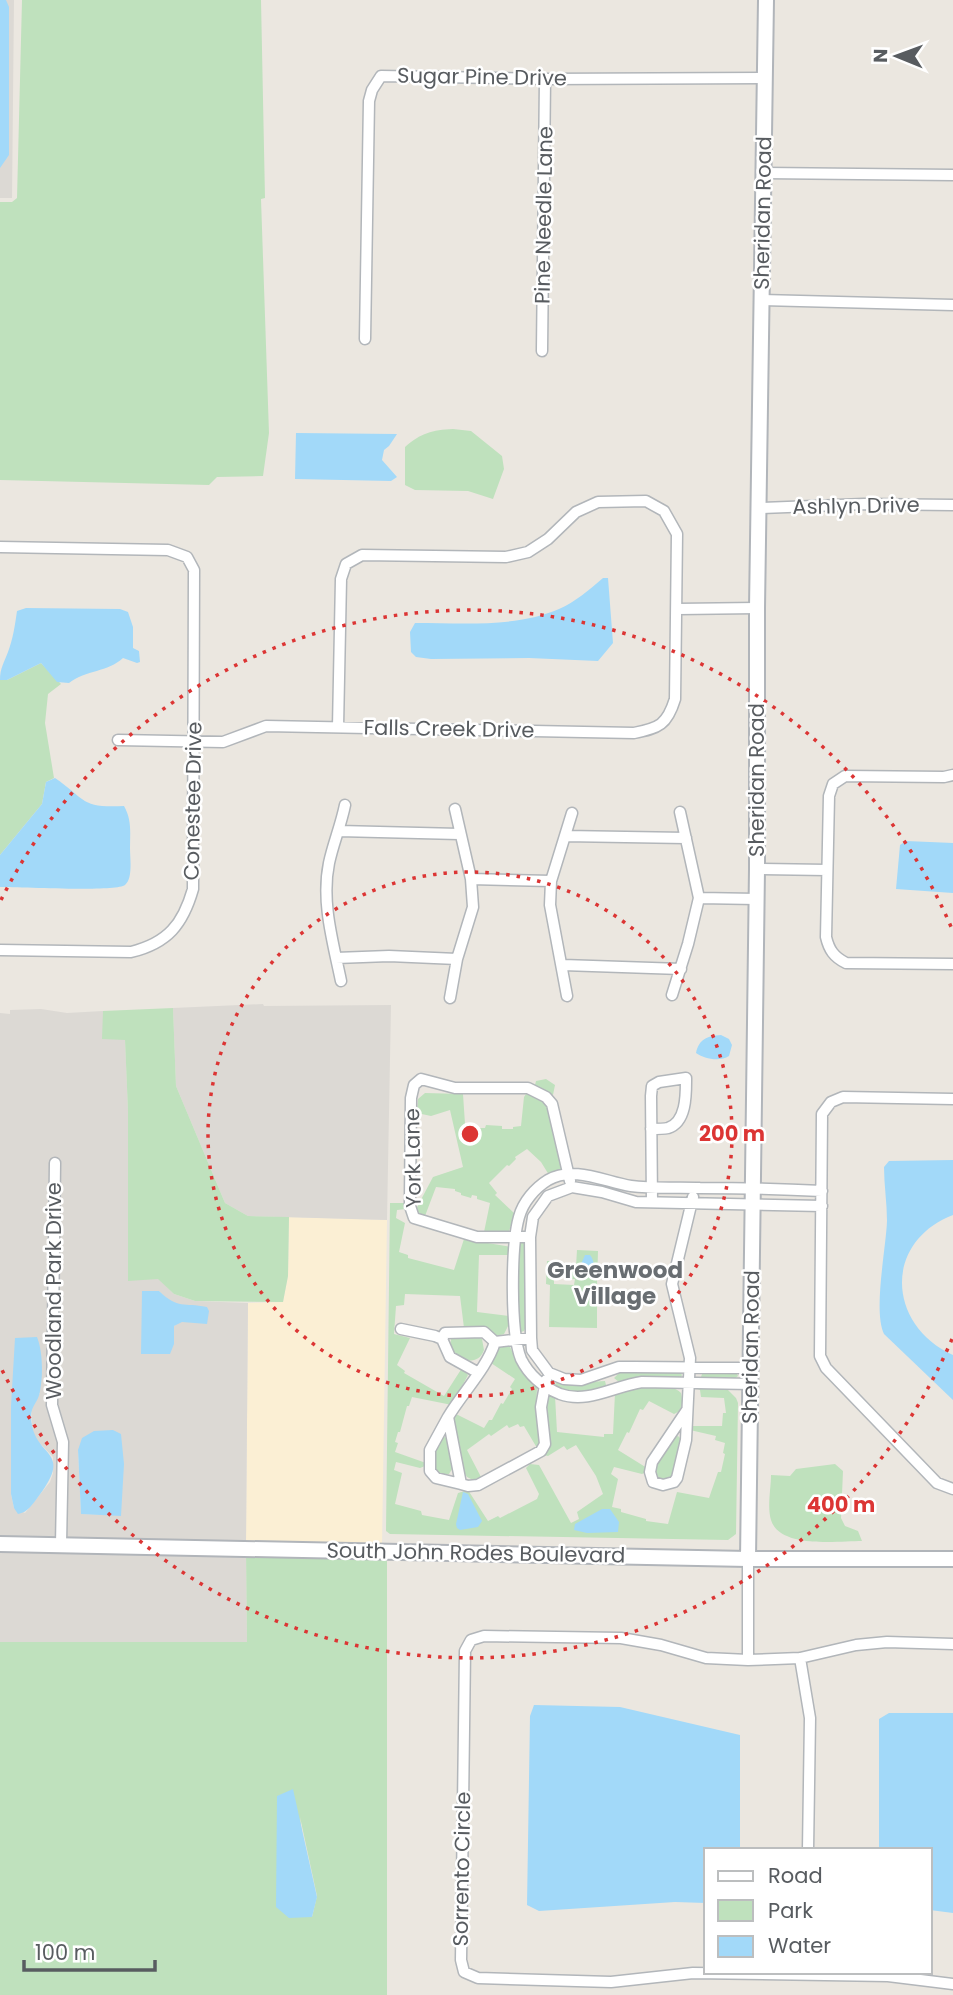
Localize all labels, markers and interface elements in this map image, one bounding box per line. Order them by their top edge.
north arrow [862,21,932,91]
text: N [867,48,894,63]
street label: Sugar Pine Drive [397,61,567,92]
street label: Pine Needle Lane [527,126,560,304]
street label: Sheridan Road [747,136,778,290]
street label: Ashlyn Drive [792,490,920,521]
street label: Sheridan Road [742,703,771,857]
street label: Falls Creek Drive [363,713,535,744]
street label: Conestee Drive [177,721,208,881]
street label: York Lane [397,1108,428,1208]
text: 200 m [699,1119,765,1148]
centre of rings [458,1122,482,1146]
street label: Woodland Park Drive [39,1182,68,1400]
district label: Greenwood Village [547,1254,683,1312]
street label: Sheridan Road [735,1270,766,1424]
text: 400 m [807,1490,875,1519]
street label: South John Rodes Boulevard [326,1535,626,1570]
street label: Sorrento Circle [446,1791,477,1947]
legend [704,1848,932,1974]
text: Road [768,1861,823,1890]
text: Park [768,1896,813,1925]
scale bar [24,1928,156,1972]
text: Water [768,1931,831,1960]
text: 100 m [35,1938,95,1967]

